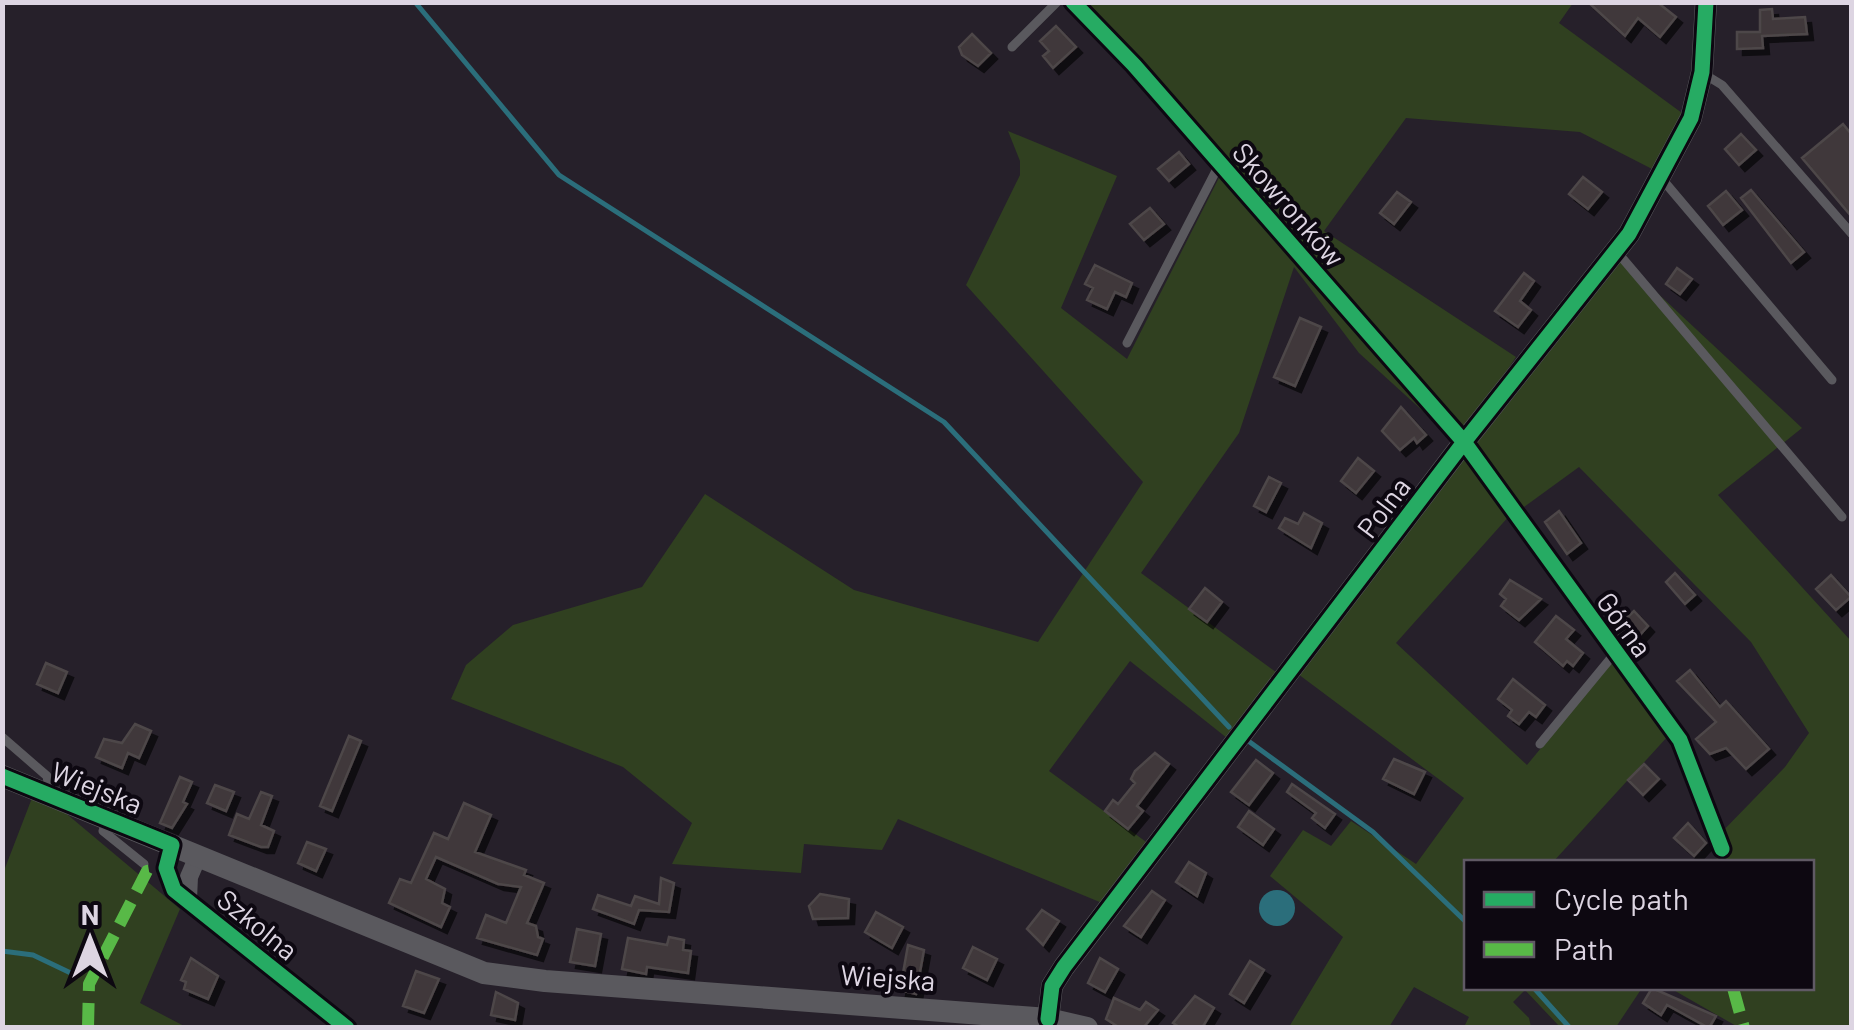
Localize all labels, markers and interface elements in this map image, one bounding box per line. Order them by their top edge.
street label: Skowronków [1226,135,1352,273]
street label: Polna [1349,470,1417,544]
street label: Górna [1590,585,1660,663]
street label: Wiejska [47,753,147,821]
legend [1464,860,1814,990]
text: Cycle path [1554,880,1689,916]
street label: Szkolna [211,881,305,967]
north arrow [40,890,140,990]
text: N [81,897,99,931]
text: Path [1554,930,1614,966]
street label: Wiejska [839,957,937,997]

